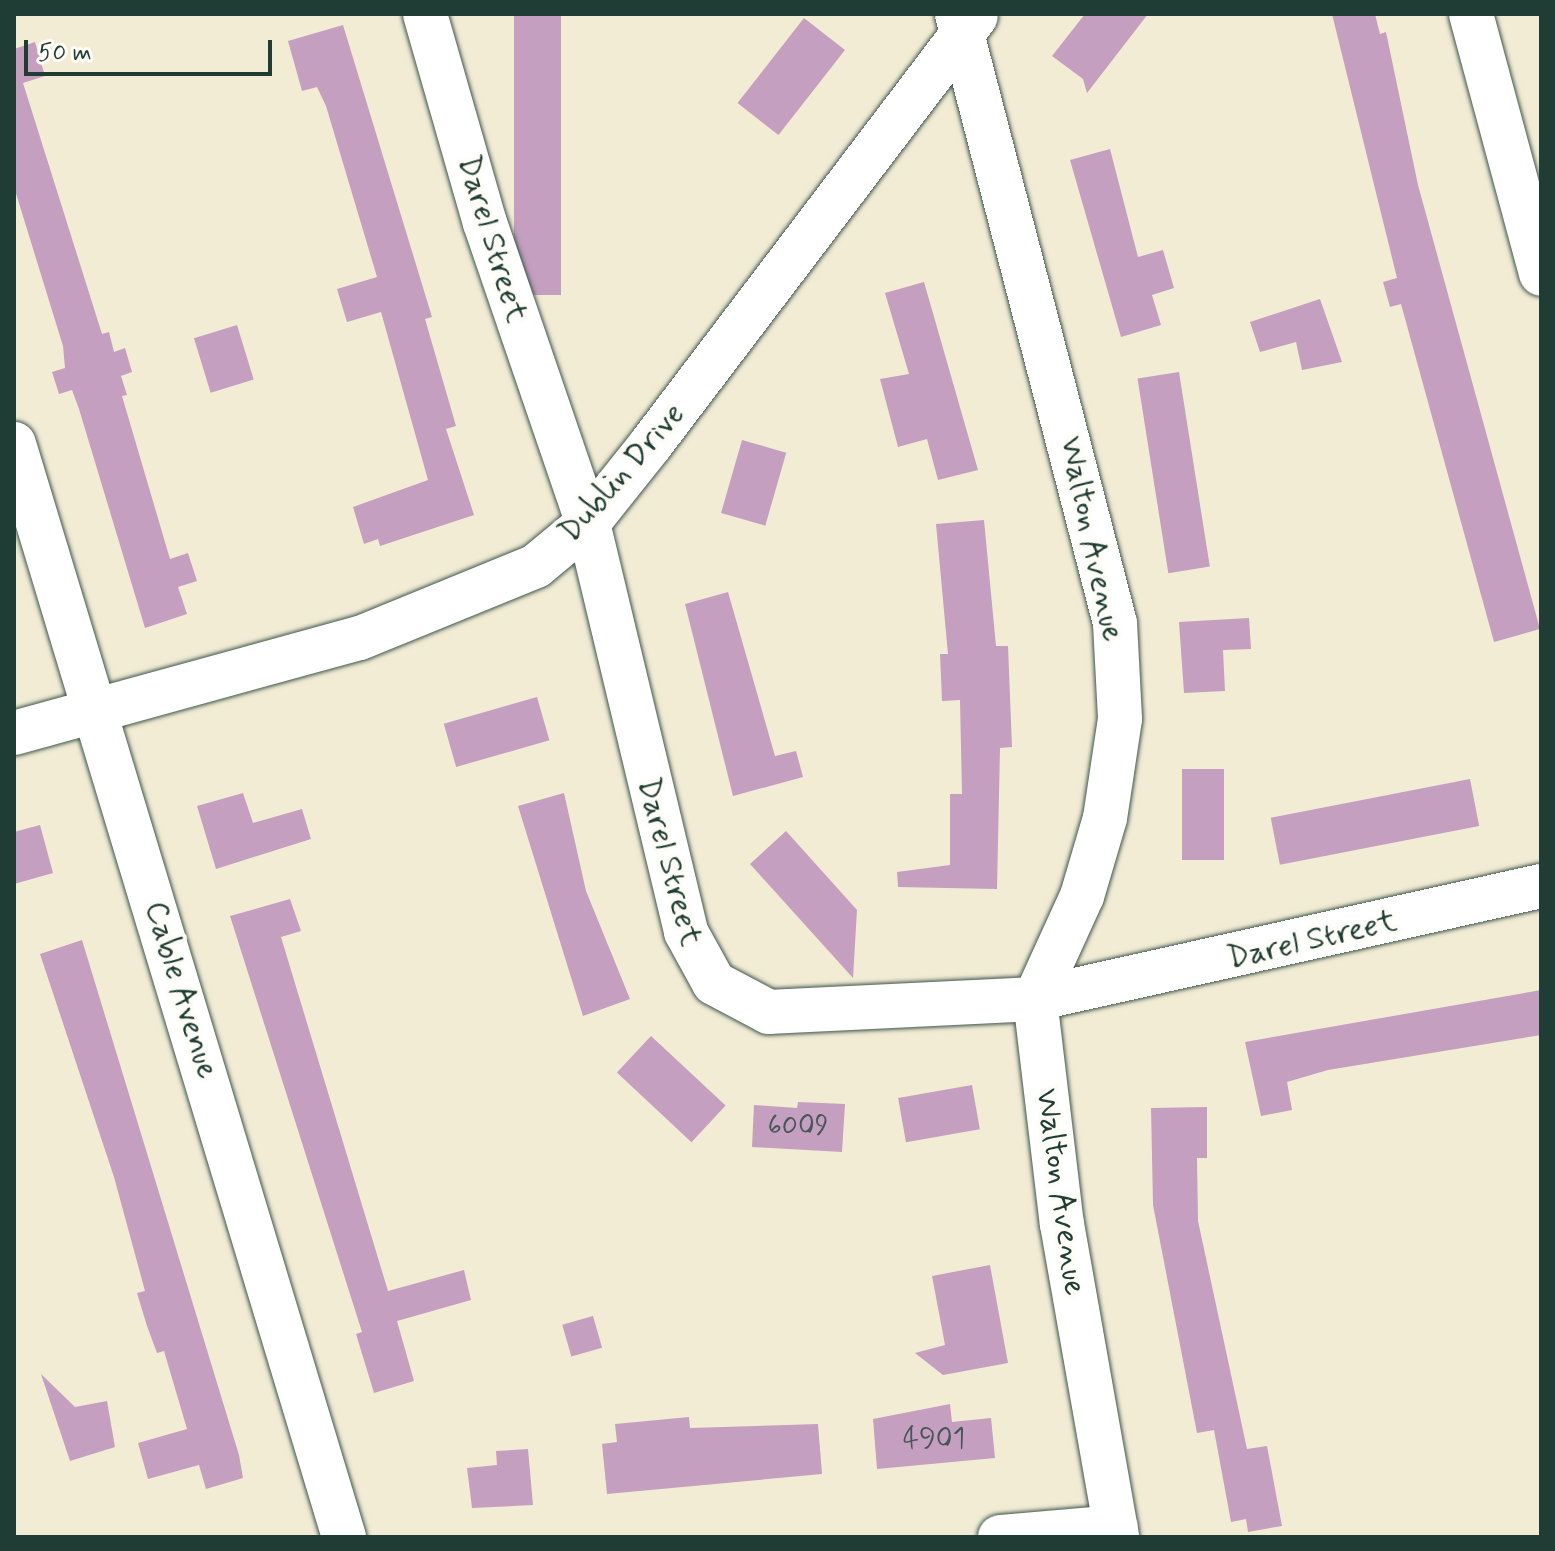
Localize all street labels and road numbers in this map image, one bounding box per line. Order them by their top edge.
street label: Darel Street [448,151,536,327]
street label: Dublin Drive [552,396,692,550]
street label: Walton Avenue [1051,435,1131,643]
street label: Darel Street [628,774,710,950]
street label: Cable Avenue [135,894,227,1086]
street label: Darel Street [1223,902,1401,978]
street label: Walton Avenue [1027,1088,1093,1296]

